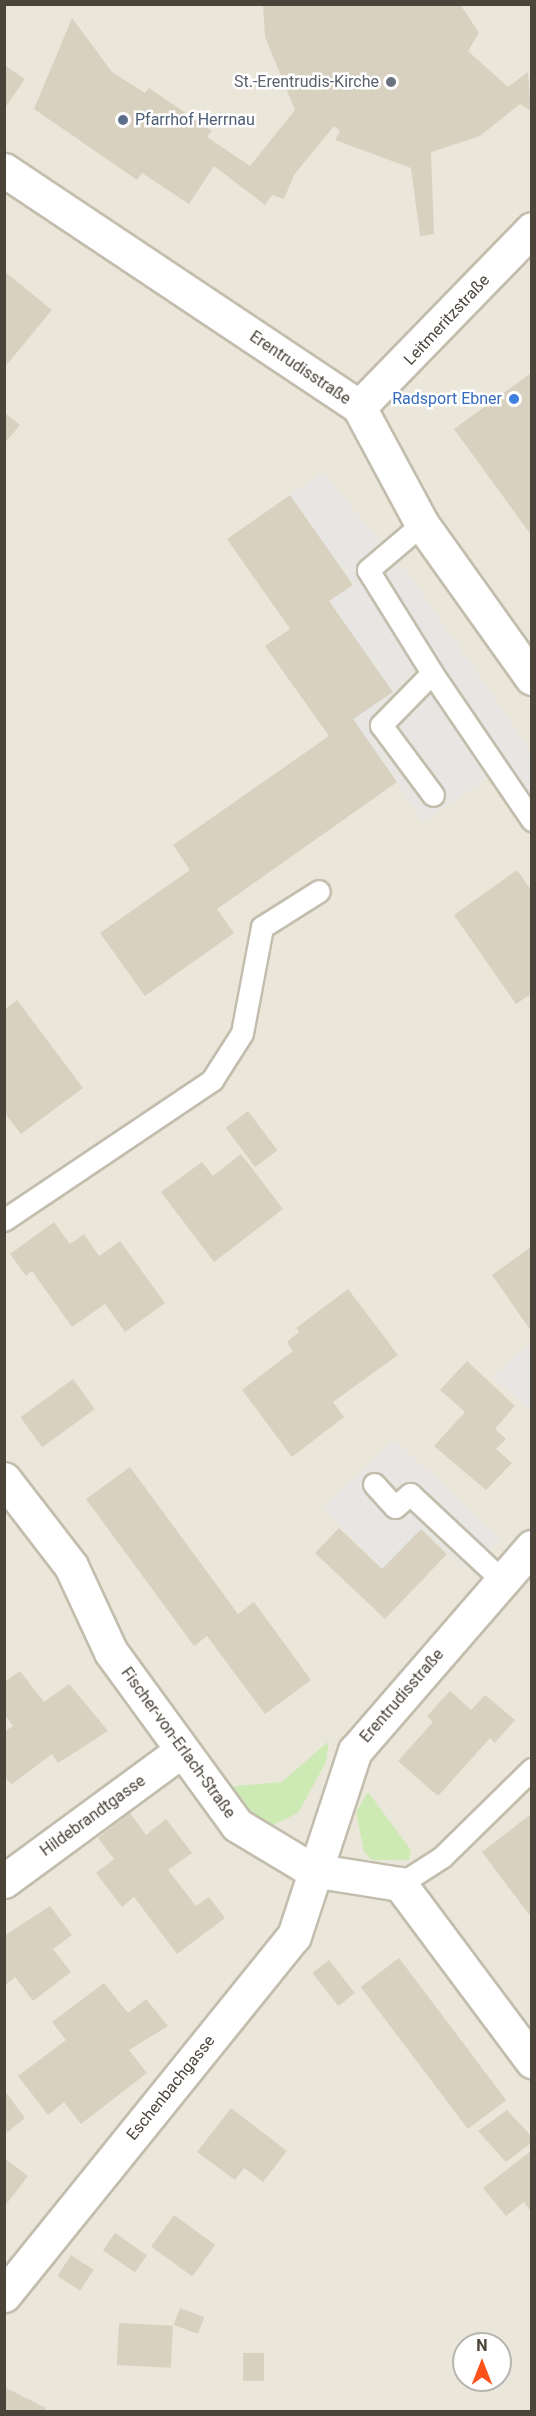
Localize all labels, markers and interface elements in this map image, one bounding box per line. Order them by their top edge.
place label: St.-Erentrudis-Kirche [234,72,379,92]
marker: St.-Erentrudis-Kirche [384,75,398,89]
place label: Pfarrhof Herrnau [135,110,255,130]
marker: Pfarrhof Herrnau [116,113,130,127]
street label: Leitmeritzstraße [400,271,494,369]
street label: Erentrudisstraße [246,327,354,409]
place label: Radsport Ebner [392,389,502,409]
marker: Radsport Ebner [507,392,521,406]
street label: Erentrudisstraße [356,1645,448,1747]
street label: Fischer-von-Erlach-Straße [117,1664,239,1822]
street label: Hildebrandtgasse [37,1771,149,1861]
street label: Eschenbachgasse [123,2032,219,2144]
north arrow [452,2332,512,2392]
text: N [476,2336,488,2355]

